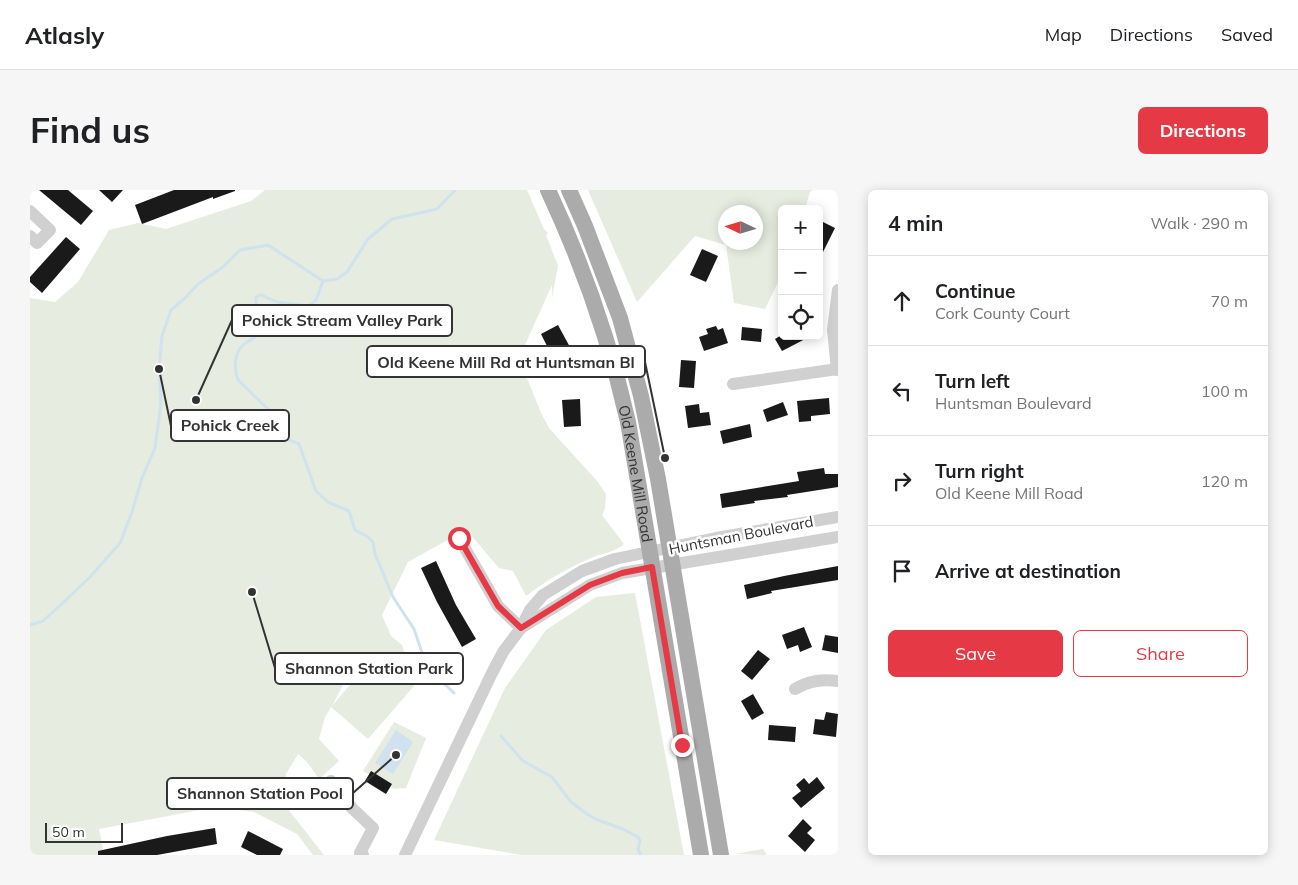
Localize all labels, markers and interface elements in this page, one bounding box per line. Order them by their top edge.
text: Atlasly [25,20,104,50]
text: Map [1045,23,1082,46]
text: Directions [1110,23,1193,46]
text: Saved [1221,23,1273,46]
button: Directions [1138,107,1268,154]
text: Find us [30,108,150,152]
north arrow [718,205,763,250]
map controls [778,205,823,340]
button: + [778,205,823,250]
text: 4 min [888,210,943,236]
text: Walk · 290 m [1150,213,1248,233]
button: − [778,250,823,295]
text: Continue [935,279,1015,303]
icon: ahead [888,287,916,315]
text: 70 m [1211,291,1248,311]
button: locate [778,295,823,340]
text: Cork County Court [935,303,1070,323]
callout: Pohick Stream Valley Park [232,305,452,336]
text: Pohick Stream Valley Park [242,310,443,330]
callout: Old Keene Mill Rd at Huntsman Bl [367,346,645,377]
text: Old Keene Mill Rd at Huntsman Bl [377,352,635,372]
text: Turn left [935,369,1010,393]
icon: left [888,377,916,405]
text: 100 m [1201,381,1248,401]
text: Huntsman Boulevard [935,393,1092,413]
street label: Old Keene Mill Road [615,403,658,544]
callout: Pohick Creek [171,410,289,441]
text: Pohick Creek [181,415,280,435]
text: Turn right [935,459,1024,483]
icon: right [888,467,916,495]
text: 120 m [1201,471,1248,491]
text: Old Keene Mill Road [935,483,1083,503]
street label: Huntsman Boulevard [667,512,815,558]
route start [448,527,471,550]
icon: arrive [888,557,916,585]
text: Arrive at destination [935,559,1121,583]
button: Save [888,630,1063,677]
button: Share [1073,630,1248,677]
callout: Shannon Station Park [275,653,463,684]
text: Shannon Station Park [285,658,454,678]
route end [671,734,694,757]
callout: Shannon Station Pool [167,778,353,809]
text: Shannon Station Pool [177,783,343,803]
scale bar [45,820,122,843]
text: 50 m [52,823,85,841]

